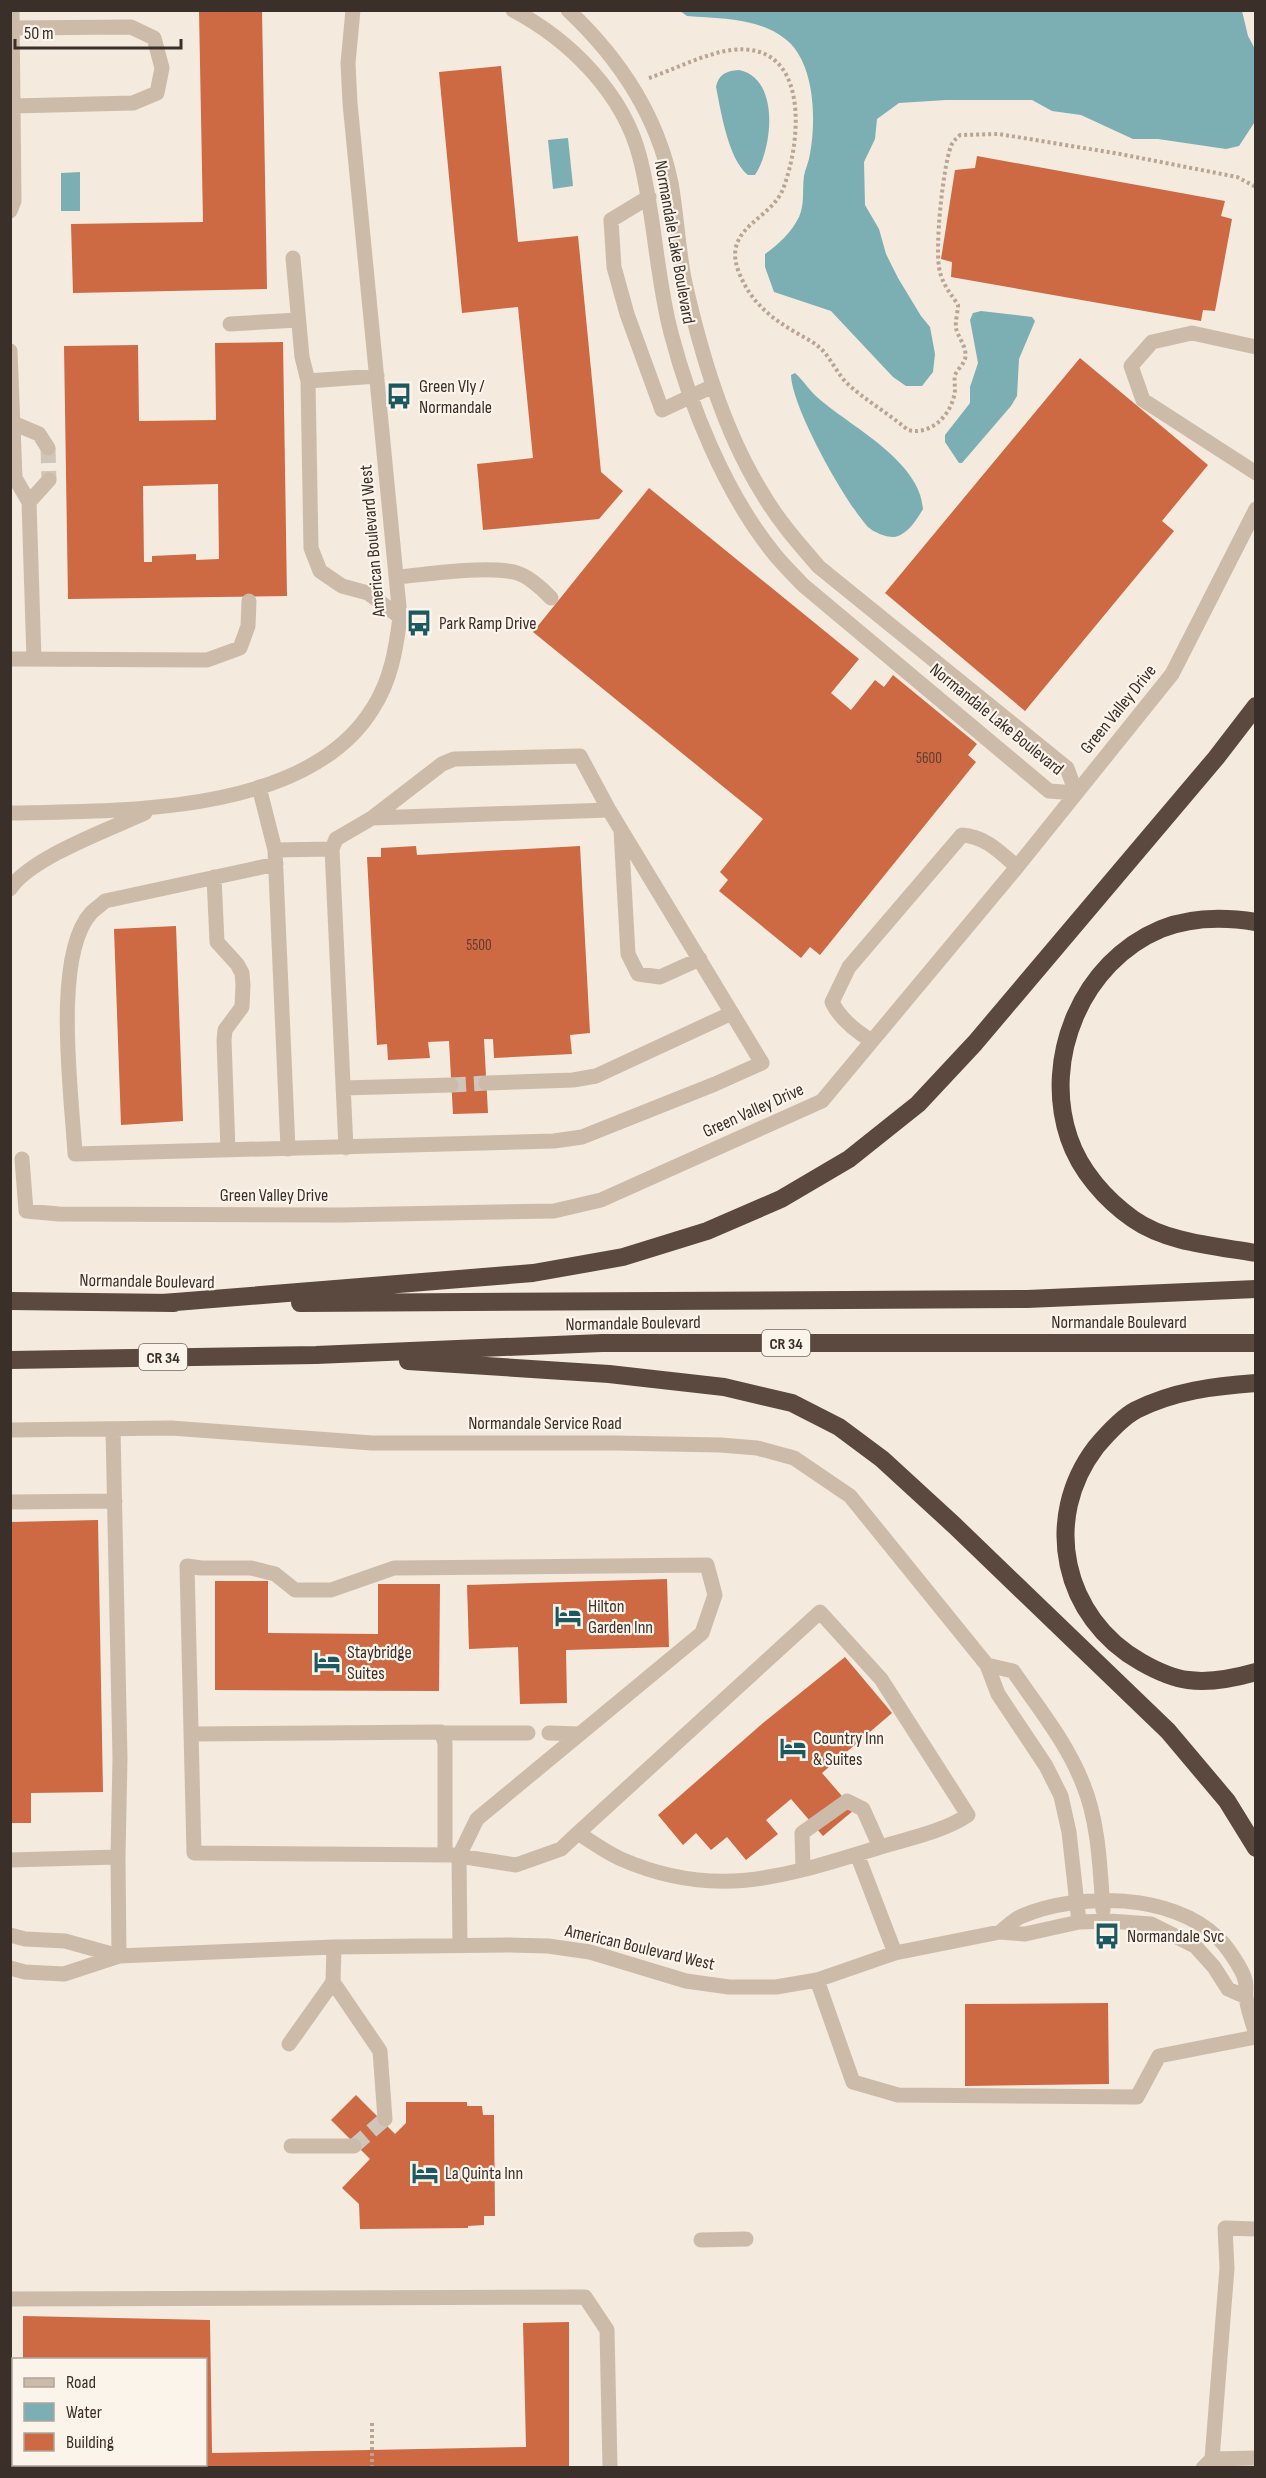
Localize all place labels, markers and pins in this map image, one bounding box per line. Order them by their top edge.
place label: Green Vly / Normandale [419,376,492,418]
bus stop icon: Green Vly / Normandale [384,381,414,411]
bus stop icon: Park Ramp Drive [404,608,434,638]
place label: Park Ramp Drive [439,613,537,634]
place label: Hilton Garden Inn [588,1596,653,1638]
hotel icon: Hilton Garden Inn [553,1601,583,1631]
place label: Staybridge Suites [347,1642,412,1684]
hotel icon: Staybridge Suites [312,1647,342,1677]
place label: Country Inn & Suites [813,1728,884,1770]
hotel icon: Country Inn & Suites [778,1733,808,1763]
bus stop icon: Normandale Svc [1092,1921,1122,1951]
place label: Normandale Svc [1127,1926,1225,1947]
hotel icon: La Quinta Inn [410,2158,440,2188]
place label: La Quinta Inn [445,2163,523,2184]

